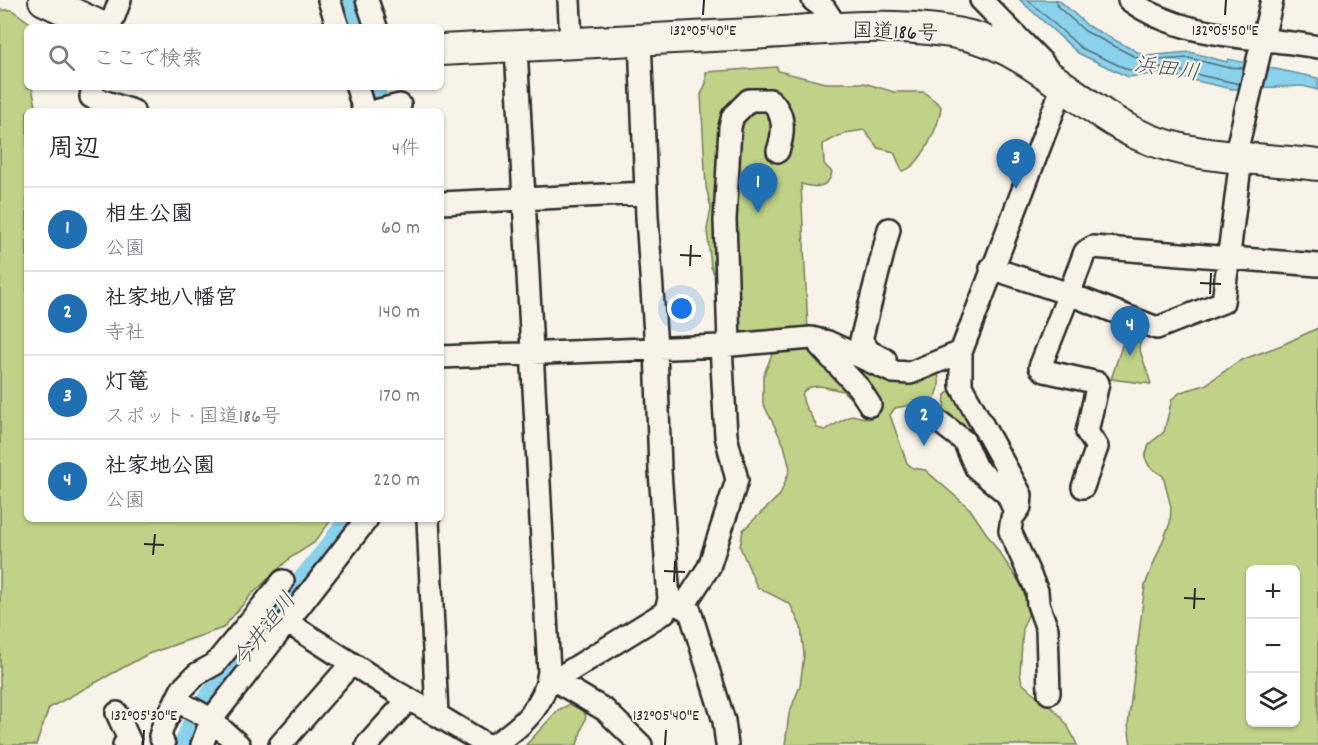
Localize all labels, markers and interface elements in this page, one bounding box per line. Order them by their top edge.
street label: 国道186号 [851,18,939,50]
text: 132°05'40"E [670,21,736,43]
text: 132°05'50"E [1192,21,1259,43]
search box [24,24,444,90]
icon: search [45,41,78,74]
text: ここで検索 [93,45,203,76]
water label: 浜田川 [1132,51,1201,90]
text: 周辺 [48,132,100,169]
text: 4件 [392,136,420,164]
pin: 3 [996,140,1036,189]
pin: 1 [738,164,777,213]
text: 相生公園 [105,200,193,231]
text: 1 [65,215,70,243]
text: 60 m [381,215,420,243]
text: 公園 [105,236,145,264]
text: 社家地八幡宮 [105,284,237,315]
your location [667,294,696,323]
text: 2 [63,299,72,327]
text: 140 m [378,299,420,327]
pin: 4 [1110,306,1150,356]
text: 寺社 [105,320,145,348]
text: 灯篭 [105,368,149,399]
text: 3 [63,383,72,411]
text: 170 m [379,383,420,411]
pin: 2 [904,396,944,446]
text: スポット · 国道186号 [105,404,281,432]
text: 社家地公園 [105,452,215,483]
text: 4 [63,467,72,495]
text: 220 m [373,467,420,495]
text: 公園 [105,488,145,516]
map controls [1246,565,1300,727]
button: + [1246,565,1300,619]
water label: 今井迫川 [226,587,305,675]
button: − [1246,619,1300,673]
button: layers [1246,673,1300,727]
text: 132°05'30"E [111,706,177,728]
text: 132°05'40"E [633,706,699,728]

